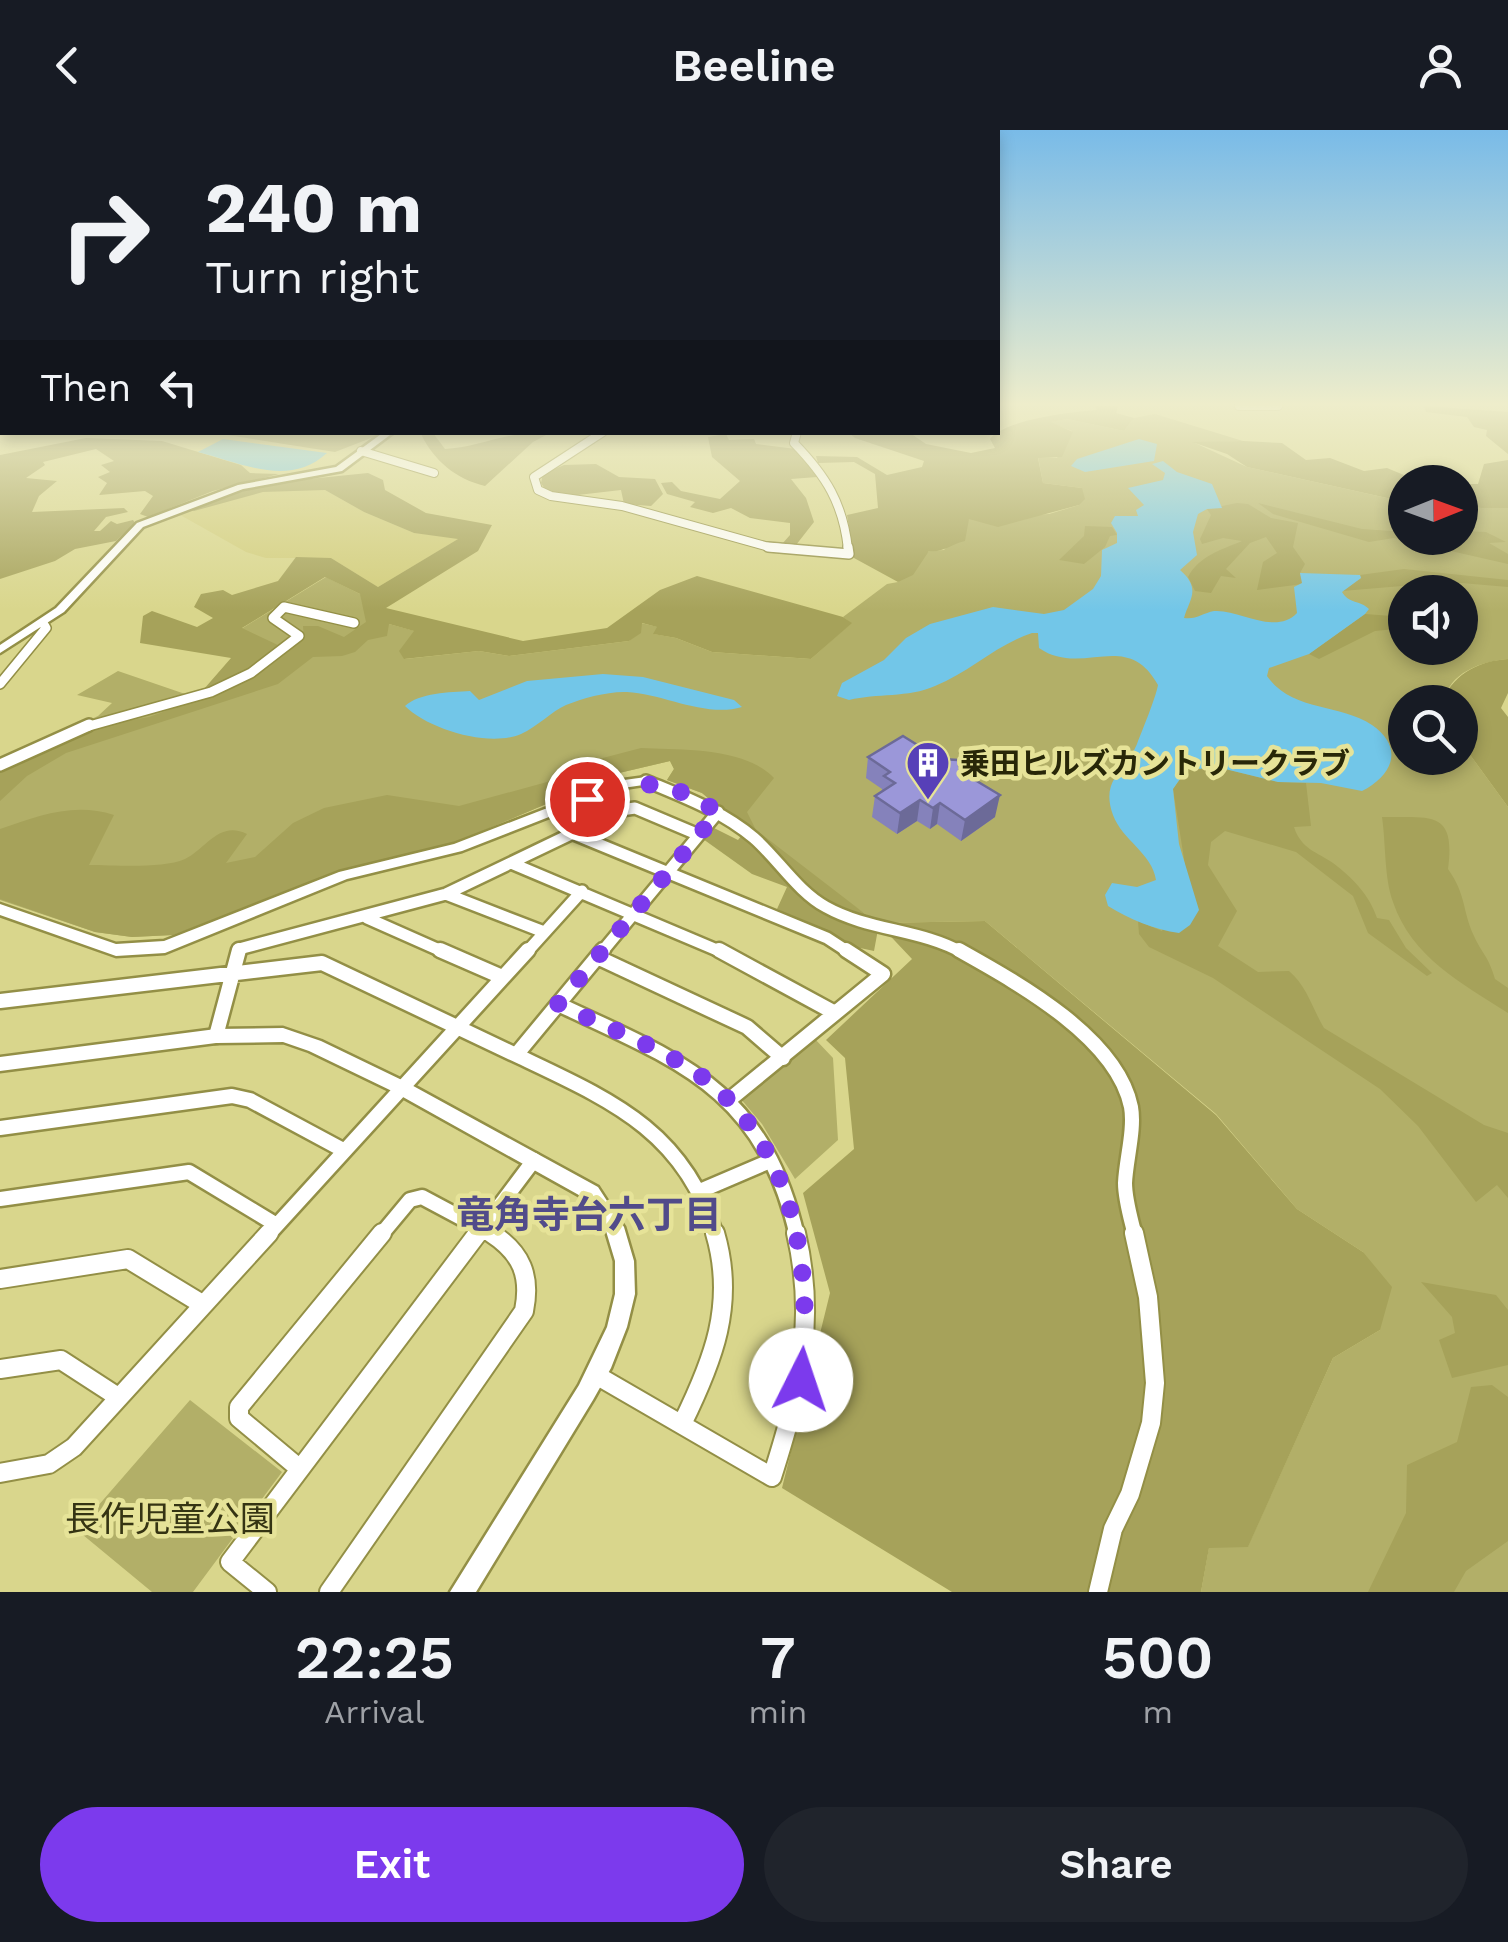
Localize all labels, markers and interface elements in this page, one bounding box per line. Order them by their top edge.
icon: back [40,38,95,93]
icon: person [1413,38,1468,93]
text: Beeline [672,39,836,92]
text: 240 m [205,167,422,249]
icon: right [40,170,170,300]
text: Turn right [205,251,419,304]
icon: left [151,360,206,415]
text: Then [40,366,131,410]
north arrow [1388,465,1478,555]
map controls [1388,465,1478,775]
button: sound [1388,575,1478,665]
button: search [1388,685,1478,775]
building icon: 乗田ヒルズカントリークラブ [905,740,951,801]
place label: 乗田ヒルズカントリークラブ [960,746,1350,781]
pin [545,757,630,842]
icon: arrive [560,772,615,827]
district label: 竜角寺台六丁目 [456,1193,722,1237]
position arrow [749,1328,853,1432]
park label: 長作児童公園 [65,1498,275,1540]
text: 22:25 [295,1622,454,1693]
text: 7 [760,1622,796,1693]
text: 500 [1102,1622,1213,1693]
text: Arrival [324,1693,424,1731]
text: min [749,1693,807,1731]
text: m [1142,1693,1173,1731]
button: Exit [40,1807,744,1922]
button: Share [764,1807,1468,1922]

